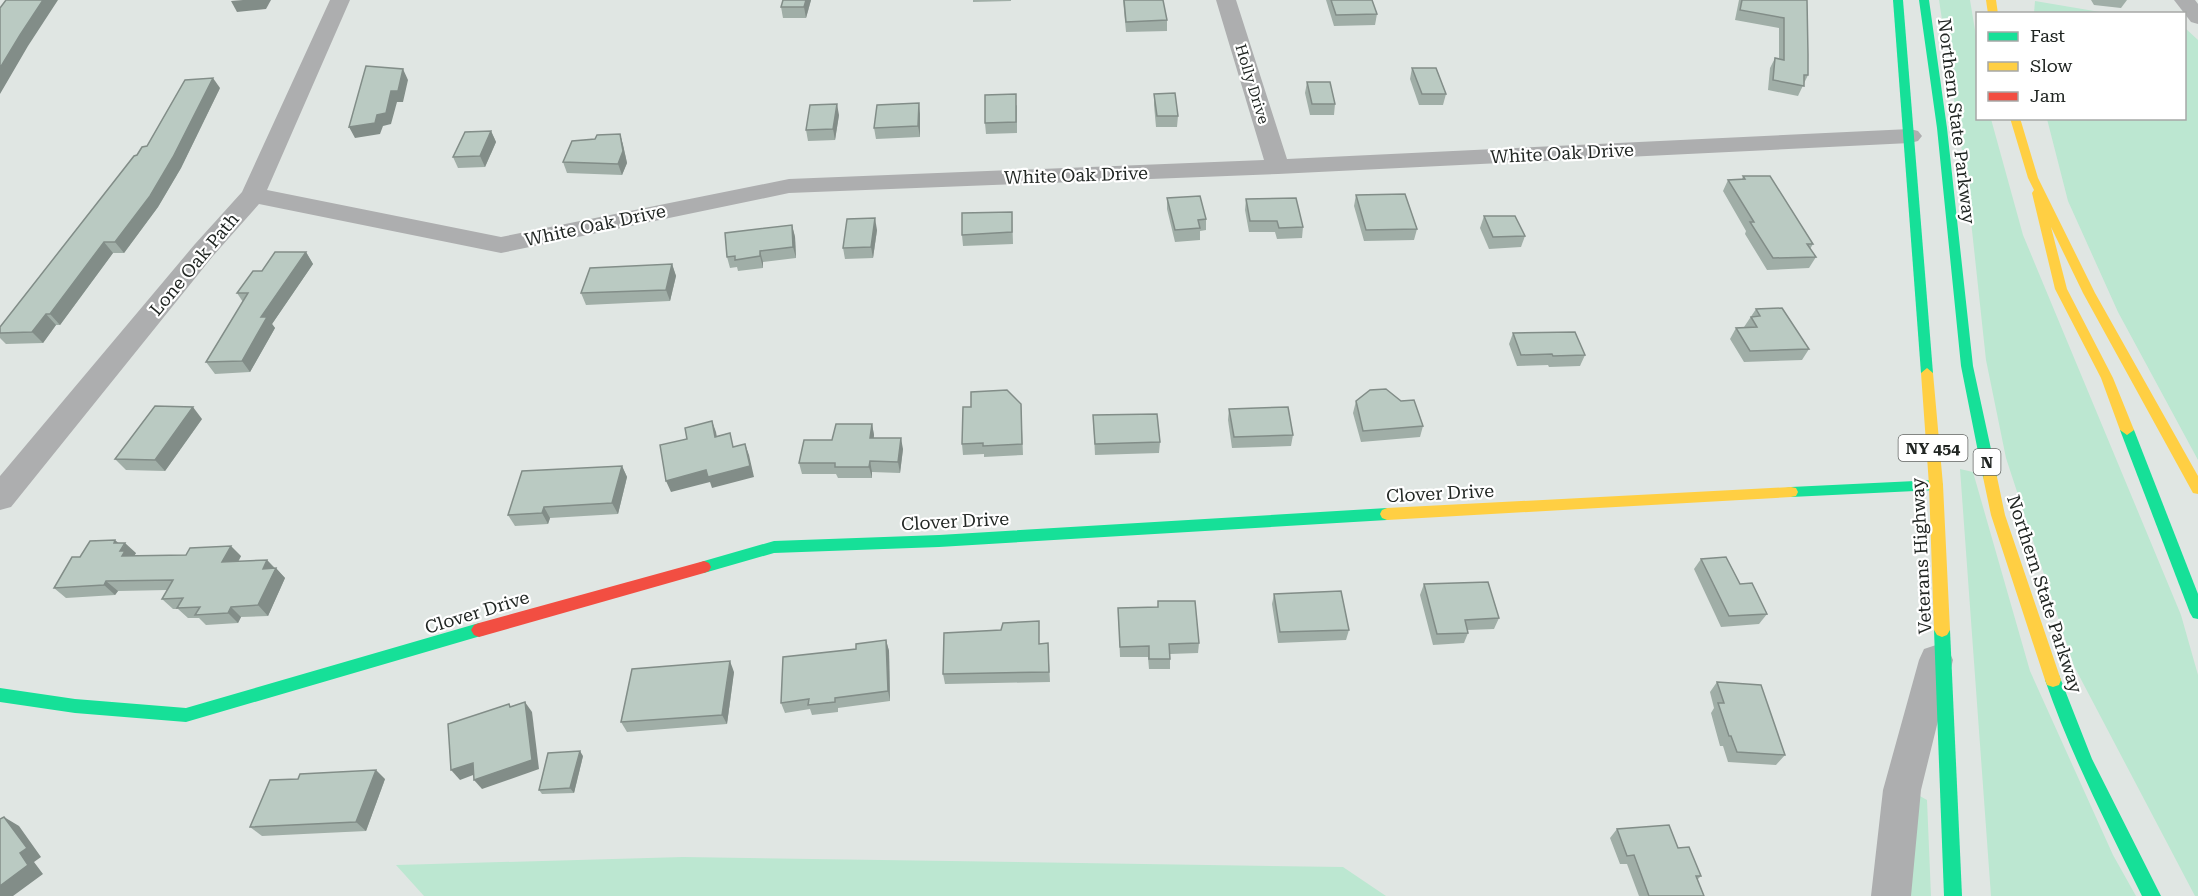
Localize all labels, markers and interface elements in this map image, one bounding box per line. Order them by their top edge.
legend [1976,12,2186,120]
street label: Northern State Parkway [1934,17,1980,225]
text: Fast [2030,25,2065,46]
street label: Holly Drive [1231,42,1273,126]
text: Slow [2030,55,2072,76]
text: Jam [2030,85,2066,106]
street label: White Oak Drive [1490,139,1634,167]
street label: White Oak Drive [1004,162,1148,188]
street label: White Oak Drive [522,200,668,250]
street label: Lone Oak Path [145,208,243,320]
road number: NY 454 [1898,435,1968,461]
road number: N [1974,449,2000,475]
street label: Veterans Highway [1906,477,1936,635]
street label: Clover Drive [1385,480,1495,506]
street label: Northern State Parkway [2003,492,2087,696]
street label: Clover Drive [900,508,1010,534]
street label: Clover Drive [422,586,532,638]

